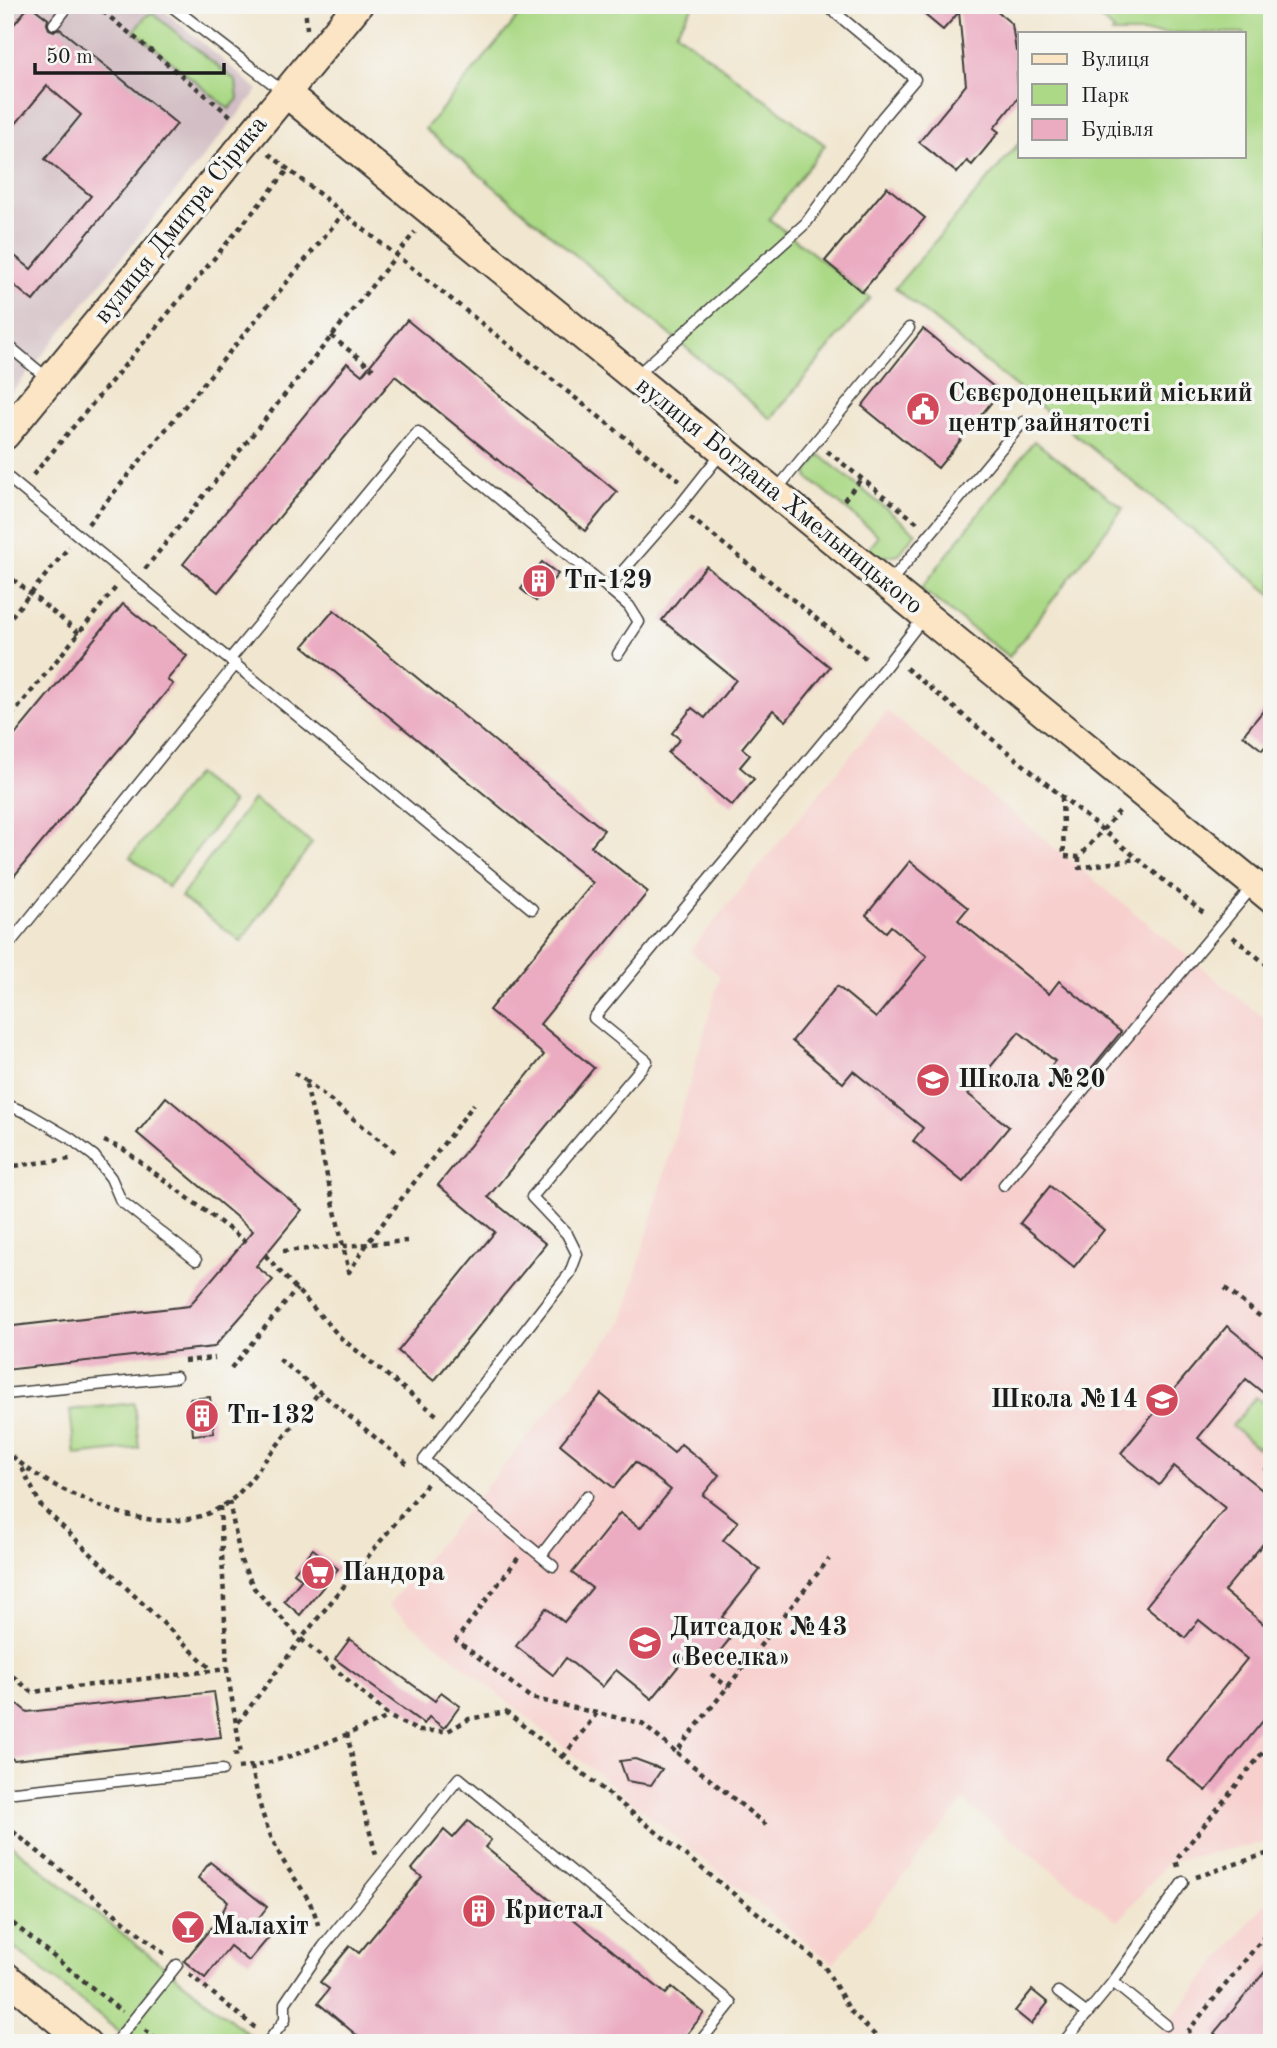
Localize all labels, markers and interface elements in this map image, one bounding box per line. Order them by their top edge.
scale bar [35,32,224,76]
legend [1018,32,1246,158]
text: 50 m [46,47,93,68]
text: Вулиця [1081,50,1150,71]
text: Парк [1081,86,1130,107]
street label: вулиця Дмитра Сірика [89,111,273,329]
text: Будівля [1081,120,1154,141]
street label: вулиця Богдана Хмельницького [631,372,927,620]
place label: Сєвєродонецький міський центр зайнятості [948,381,1253,437]
public building icon: Сєвєродонецький міський центр зайнятості [904,390,942,428]
building icon: Тп-129 [520,562,558,600]
place label: Тп-129 [564,568,652,594]
school or university icon: Школа №20 [914,1061,952,1099]
place label: Школа №20 [958,1067,1105,1093]
school or university icon: Школа №14 [1143,1381,1181,1419]
place label: Школа №14 [991,1387,1138,1413]
building icon: Тп-132 [183,1397,221,1435]
place label: Тп-132 [227,1403,315,1429]
supermarket icon: Пандора [299,1554,337,1592]
place label: Пандора [342,1560,445,1586]
place label: Дитсадок №43 «Веселка» [670,1615,848,1671]
school or university icon: Дитсадок №43 «Веселка» [626,1624,664,1662]
building icon: Кристал [460,1892,498,1930]
place label: Кристал [504,1898,604,1924]
bar icon: Малахіт [169,1908,207,1946]
place label: Малахіт [212,1914,309,1940]

